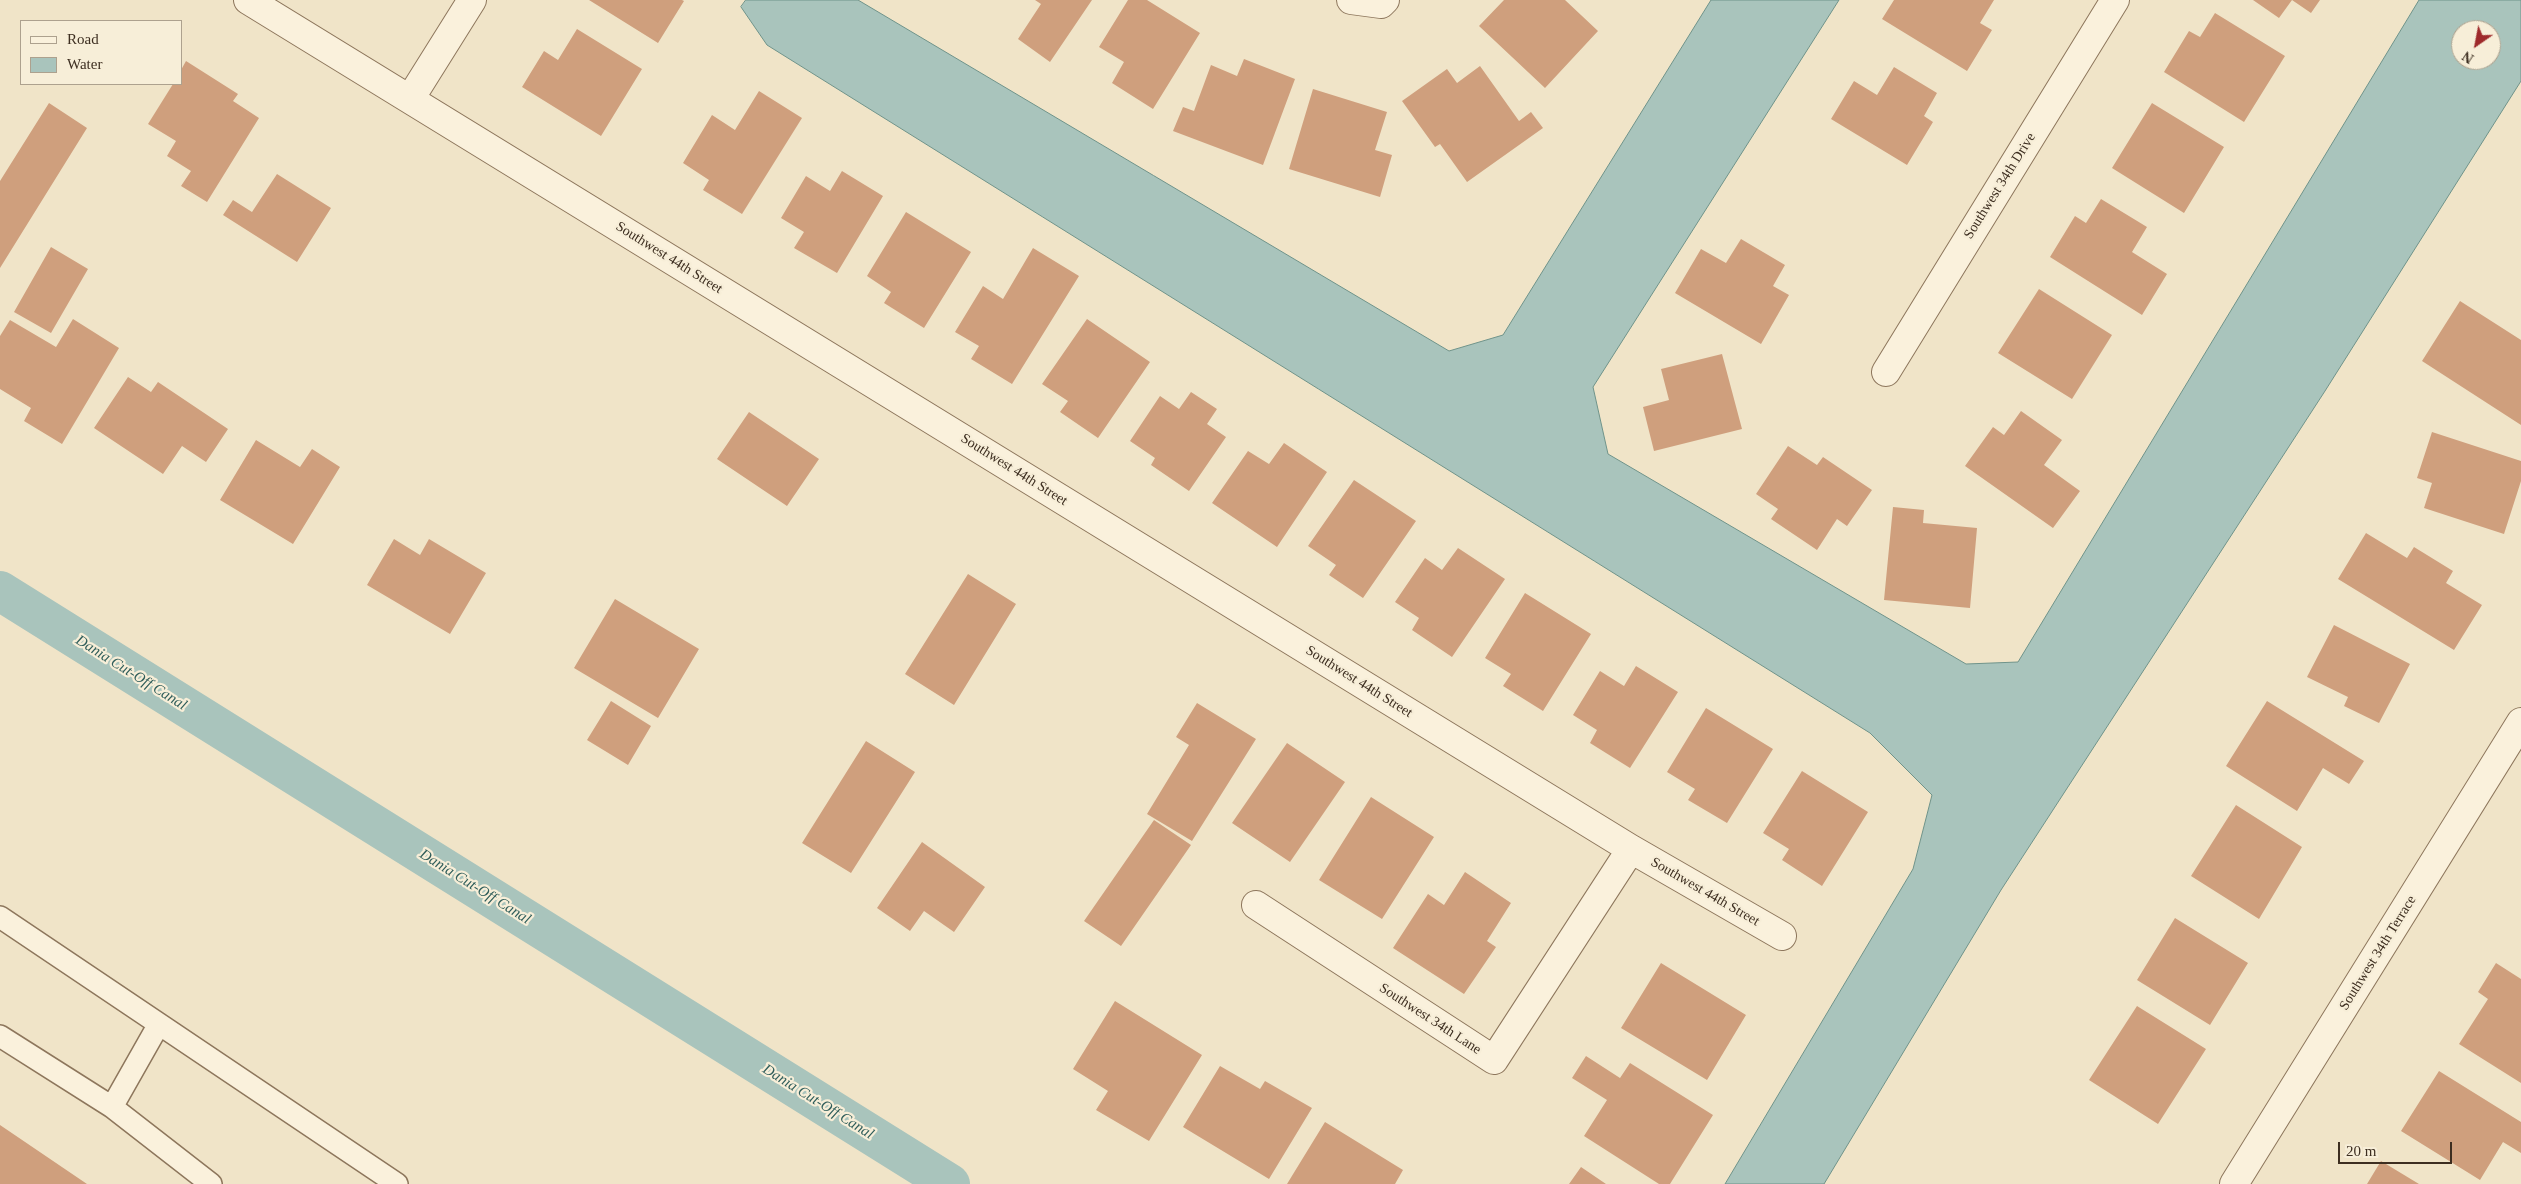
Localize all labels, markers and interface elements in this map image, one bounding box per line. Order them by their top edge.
legend [20,20,182,85]
north arrow [2451,20,2501,70]
text: Road [67,31,99,47]
text: N [2460,48,2476,66]
text: Water [67,56,102,72]
street label: Southwest 34th Drive [1961,130,2039,242]
street label: Southwest 44th Street [612,218,726,298]
street label: Southwest 44th Street [957,430,1071,510]
water label: Dania Cut-Off Canal [72,632,190,714]
street label: Southwest 44th Street [1302,642,1416,722]
water label: Dania Cut-Off Canal [416,846,534,928]
street label: Southwest 44th Street [1648,854,1762,930]
street label: Southwest 34th Terrace [2336,893,2420,1013]
street label: Southwest 34th Lane [1376,980,1484,1058]
water label: Dania Cut-Off Canal [759,1061,877,1143]
scale bar [2341,1132,2455,1164]
text: 20 m [2346,1143,2376,1159]

